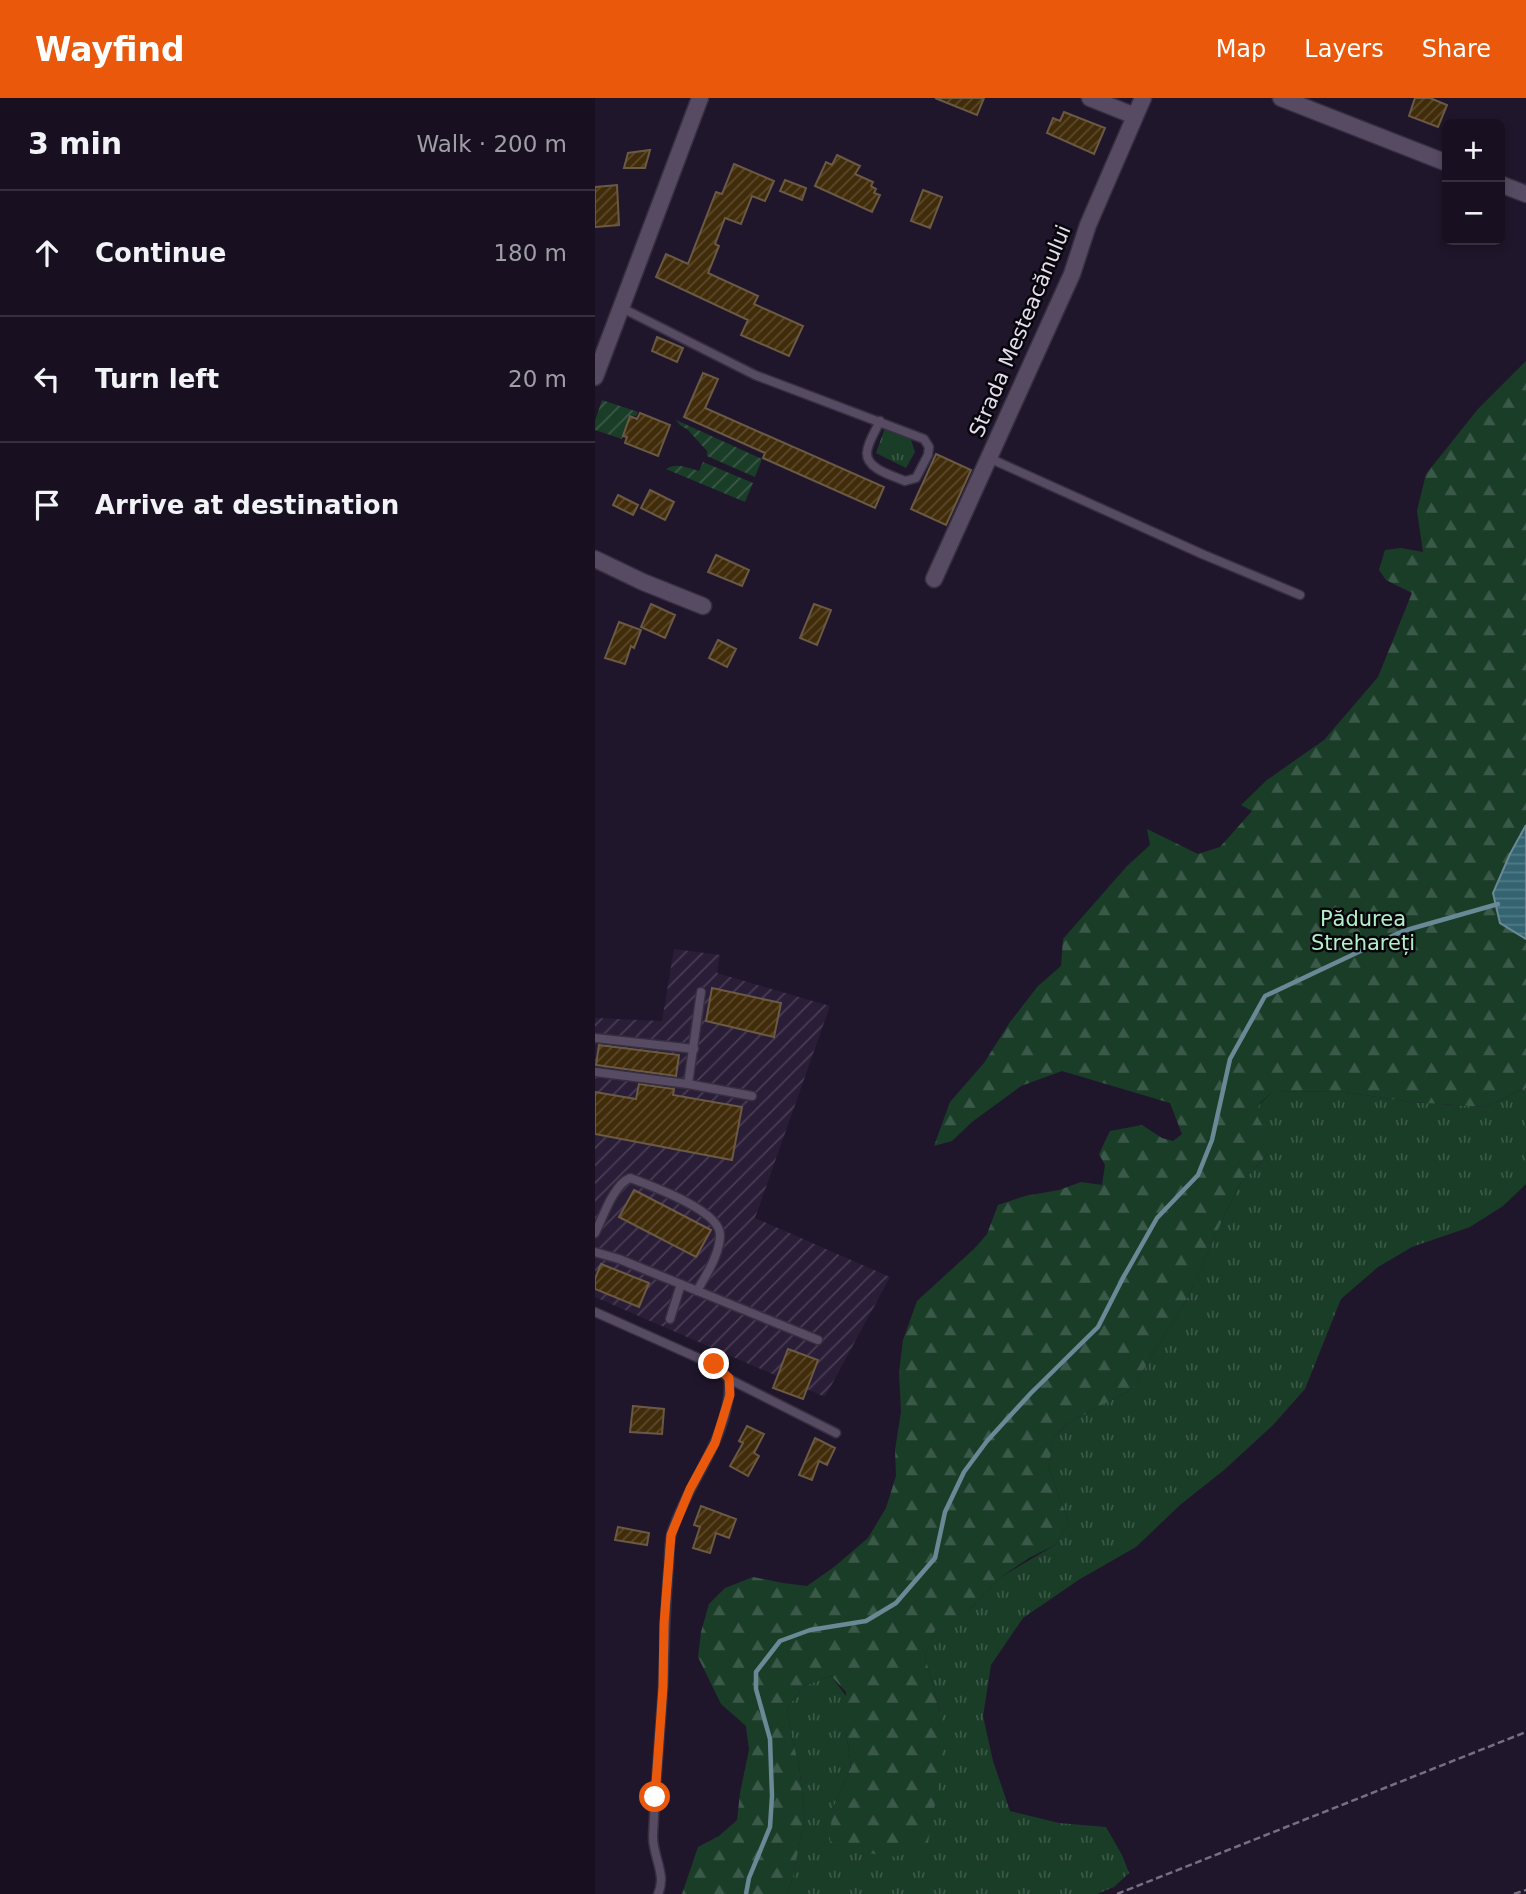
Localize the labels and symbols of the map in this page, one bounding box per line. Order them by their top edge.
street label: Strada Mesteacănului [964,221,1076,441]
park label: Pădurea Strehareți [1311,907,1415,955]
route end [698,1348,729,1379]
route start [639,1781,670,1812]

